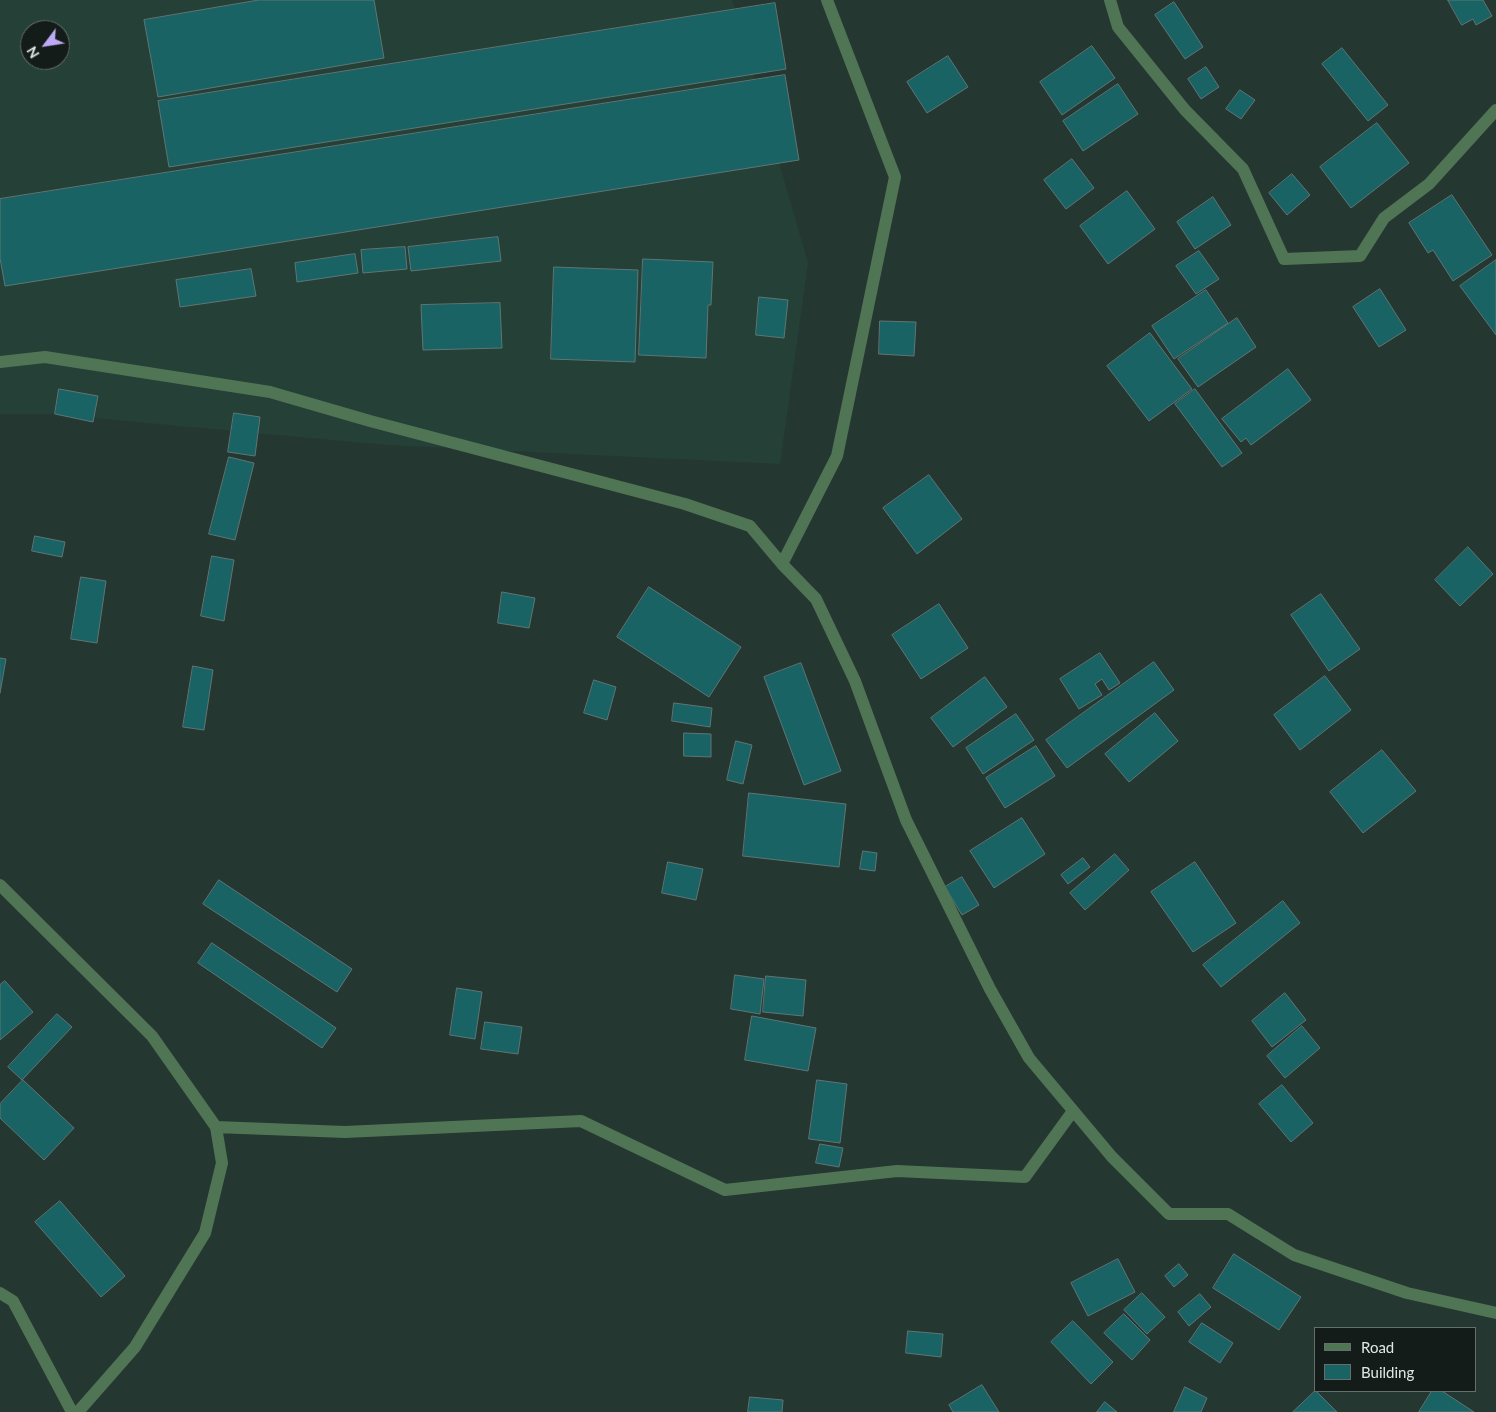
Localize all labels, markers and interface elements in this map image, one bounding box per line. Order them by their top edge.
north arrow [20,20,70,70]
text: N [23,43,43,61]
legend [1314,1327,1476,1392]
text: Road [1361,1338,1394,1356]
text: Building [1361,1363,1414,1381]

